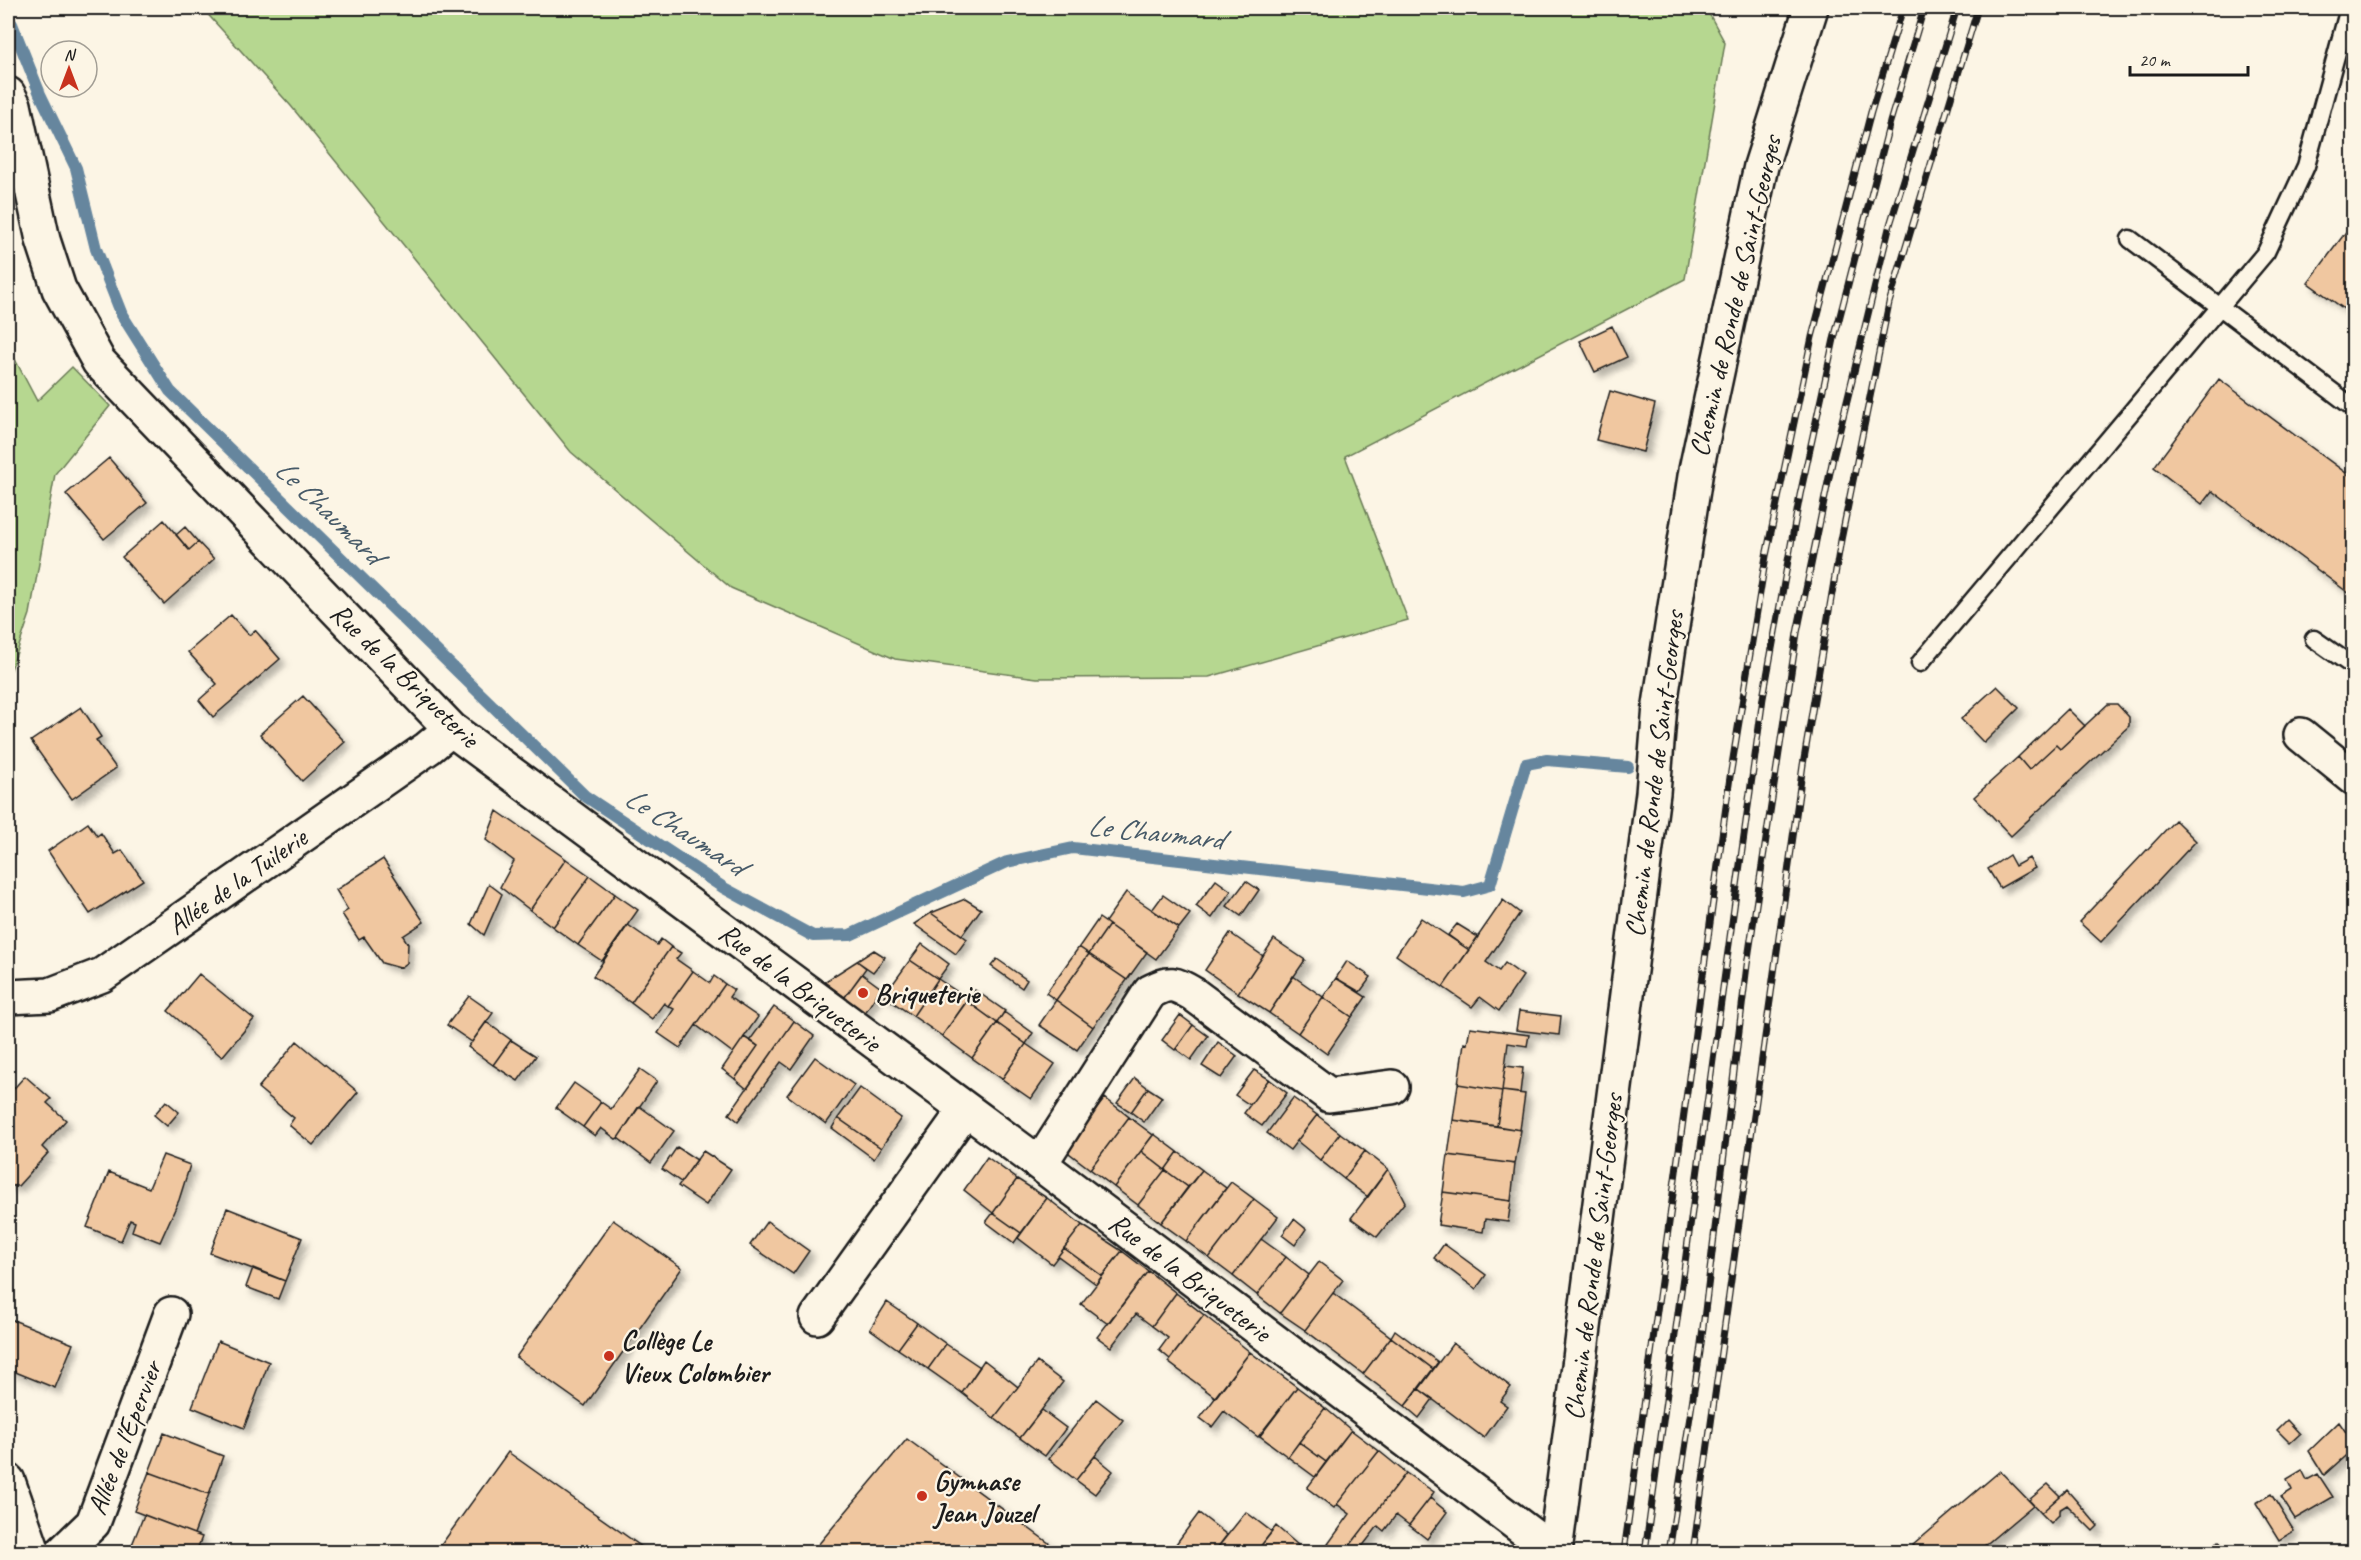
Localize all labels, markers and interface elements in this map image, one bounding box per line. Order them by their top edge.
north arrow [39,39,99,99]
scale bar [2130,39,2248,77]
text: N [64,45,77,65]
text: 20 m [2139,49,2172,71]
street label: Chemin de Ronde de Saint-Georges [1681,130,1789,460]
water label: Le Chaumard [267,450,398,578]
street label: Rue de la Briqueterie [323,595,488,756]
street label: Chemin de Ronde de Saint-Georges [1617,607,1692,939]
water label: Le Chaumard [618,778,760,889]
water label: Le Chaumard [1086,806,1233,859]
street label: Allée de la Tuilerie [160,819,315,942]
street label: Rue de la Briqueterie [712,915,889,1060]
place label: Briqueterie [875,976,982,1011]
marker: Briqueterie [856,986,870,1000]
street label: Chemin de Ronde de Saint-Georges [1556,1090,1631,1422]
street label: Rue de la Briqueterie [1102,1205,1279,1350]
place label: Collège Le Vieux Colombier [621,1323,772,1390]
marker: Collège Le Vieux Colombier [602,1349,616,1363]
street label: Allée de l'Epervier [79,1354,170,1520]
place label: Gymnase Jean Jouzel [932,1463,1040,1530]
marker: Gymnase Jean Jouzel [915,1489,929,1503]

